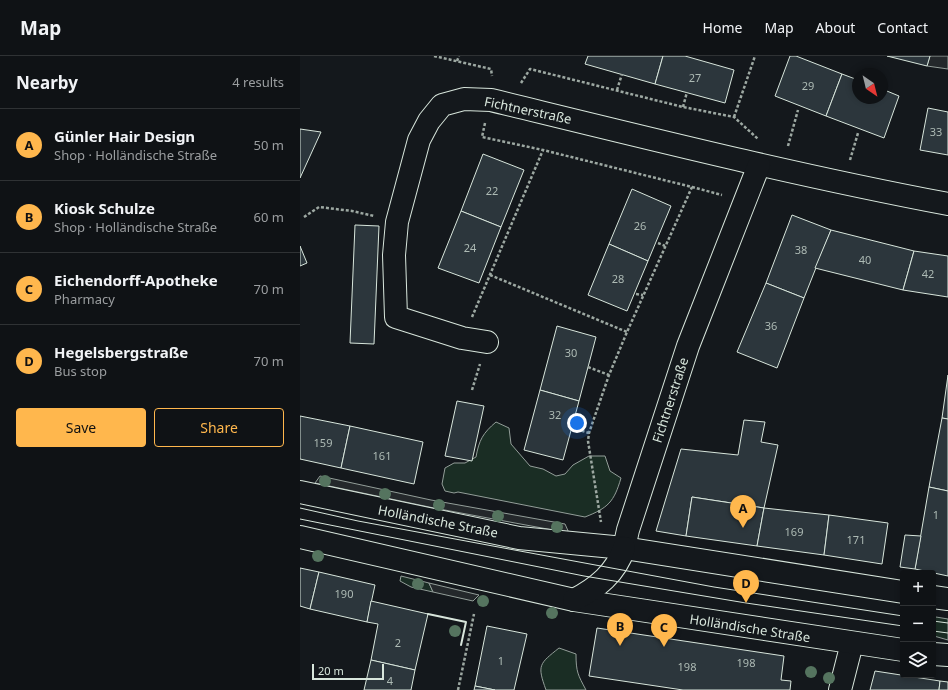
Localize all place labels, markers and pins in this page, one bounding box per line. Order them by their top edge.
pin: A [730,495,756,528]
pin: D [733,570,759,603]
pin: B [607,613,633,646]
pin: C [651,614,677,647]

